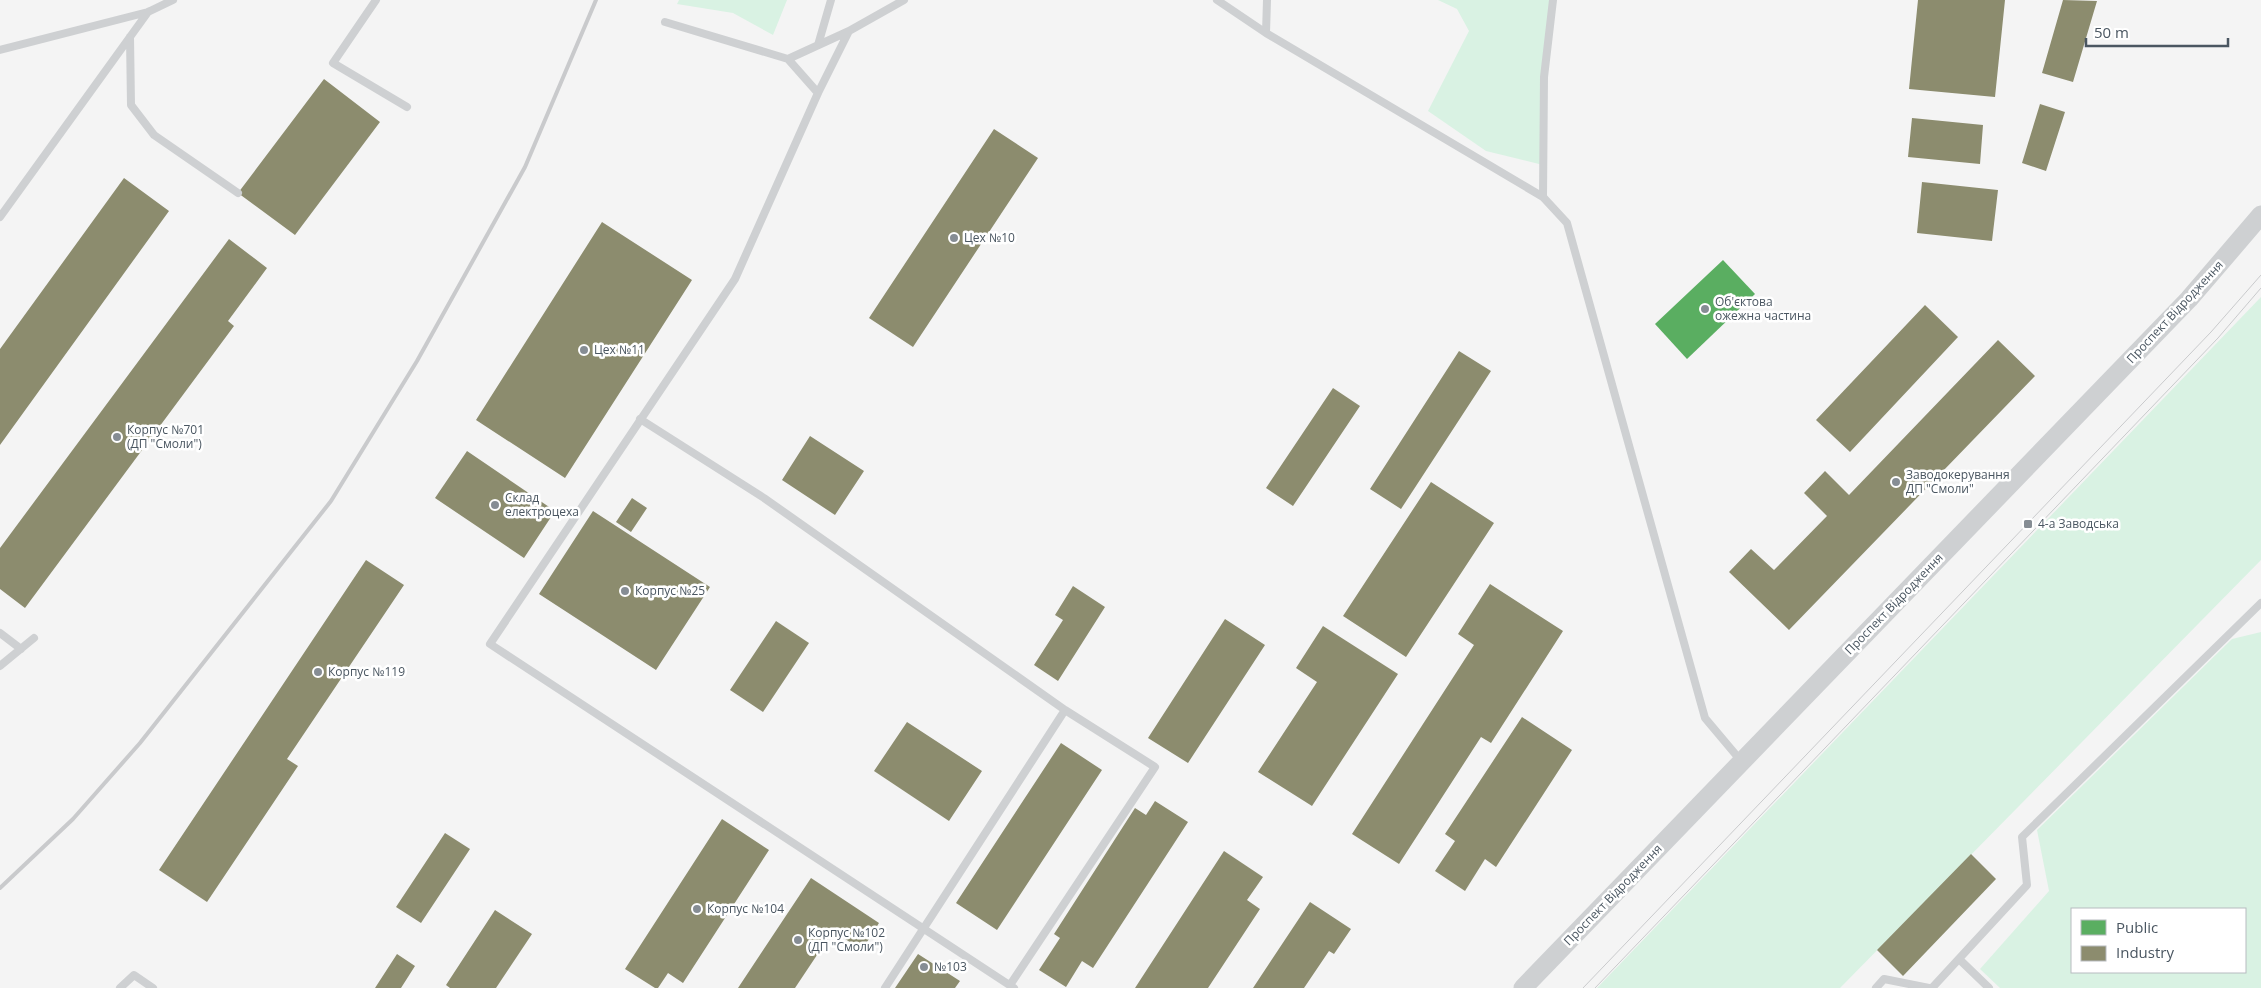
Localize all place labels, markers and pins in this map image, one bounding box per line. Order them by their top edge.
place label: Цех №10 [964,229,1015,246]
marker: Цех №10 [948,232,960,244]
place label: Об'єктова ожежна частина [1715,293,1811,324]
marker: Об'єктова ожежна частина [1699,303,1711,315]
place label: Цех №11 [594,341,645,358]
marker: Цех №11 [578,344,590,356]
place label: Корпус №701 (ДП "Смоли") [127,421,204,452]
marker: Корпус №701 (ДП "Смоли") [111,431,123,443]
place label: Заводокерування ДП "Смоли" [1906,466,2010,497]
marker: Заводокерування ДП "Смоли" [1890,476,1902,488]
place label: Склад електроцеха [505,489,579,520]
marker: Склад електроцеха [489,499,501,511]
place label: 4-а Заводська [2038,515,2119,532]
marker: 4-а Заводська [2022,518,2034,530]
place label: Корпус №25 [635,582,705,599]
marker: Корпус №25 [619,585,631,597]
place label: Корпус №119 [328,663,405,680]
marker: Корпус №119 [312,666,324,678]
place label: Корпус №104 [707,900,784,917]
marker: Корпус №104 [691,903,703,915]
place label: Корпус №102 (ДП "Смоли") [808,924,885,955]
marker: Корпус №102 (ДП "Смоли") [792,934,804,946]
place label: №103 [934,958,967,975]
marker: №103 [918,961,930,973]

